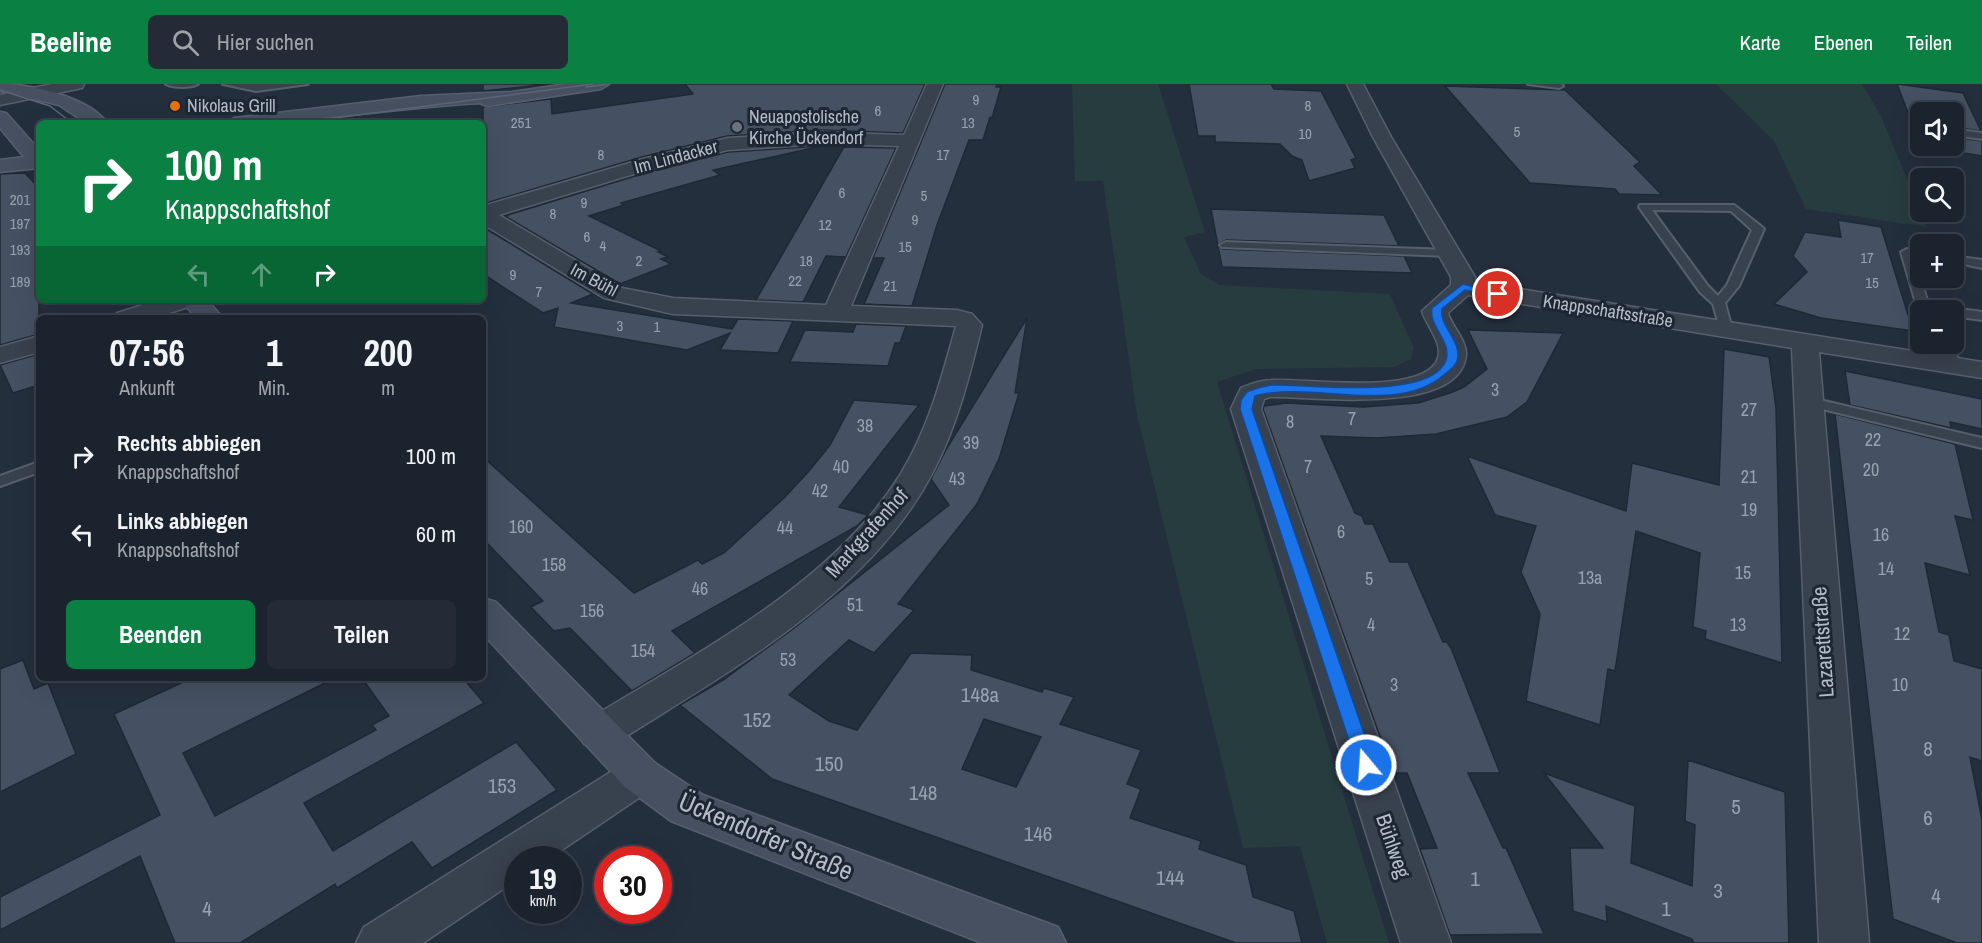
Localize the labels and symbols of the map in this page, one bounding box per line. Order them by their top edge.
house number: 9 [973,89,980,110]
place label: Nikolaus Grill [187,93,276,118]
house number: 8 [1305,95,1312,116]
marker: Nikolaus Grill [168,99,182,113]
house number: 6 [875,100,882,121]
place label: Neuapostolische Kirche Ückendorf [749,104,864,150]
house number: 251 [511,112,531,133]
house number: 13 [961,112,975,133]
marker: Neuapostolische Kirche Ückendorf [730,120,744,134]
house number: 5 [1514,121,1521,142]
house number: 10 [1298,123,1312,144]
street label: Im Lindacker [631,133,720,180]
house number: 8 [598,144,605,165]
house number: 17 [936,144,950,165]
house number: 6 [839,182,846,203]
house number: 5 [921,185,928,206]
house number: 201 [10,189,30,210]
house number: 9 [581,192,588,213]
house number: 8 [550,203,557,224]
house number: 9 [912,209,919,230]
house number: 197 [10,213,30,234]
house number: 12 [818,214,832,235]
house number: 6 [584,226,591,247]
house number: 4 [600,235,607,256]
house number: 15 [898,236,912,257]
house number: 193 [10,239,30,260]
house number: 17 [1860,247,1874,268]
house number: 2 [636,250,643,271]
house number: 18 [799,250,813,271]
street label: Im Bühl [566,257,622,302]
house number: 9 [510,264,517,285]
pin [1472,268,1523,319]
house number: 22 [788,270,802,291]
house number: 189 [10,271,30,292]
house number: 15 [1865,272,1879,293]
house number: 21 [883,275,897,296]
house number: 7 [536,281,543,302]
street label: Knappschaftsstraße [1541,288,1675,333]
house number: 3 [617,315,624,336]
house number: 1 [654,316,661,337]
house number: 3 [1491,377,1499,402]
house number: 27 [1741,397,1757,422]
house number: 7 [1348,406,1356,431]
house number: 8 [1286,409,1294,434]
house number: 38 [857,413,873,438]
house number: 22 [1865,427,1881,452]
house number: 39 [963,430,979,455]
house number: 40 [833,454,849,479]
house number: 7 [1304,454,1312,479]
house number: 20 [1863,457,1879,482]
house number: 21 [1741,464,1758,489]
house number: 43 [949,466,965,491]
house number: 42 [812,478,828,503]
street label: Markgrafenhof [819,482,915,584]
house number: 19 [1741,497,1757,522]
house number: 160 [509,514,533,539]
house number: 44 [777,515,793,540]
house number: 6 [1337,519,1345,544]
house number: 16 [1873,522,1889,547]
house number: 158 [542,552,566,577]
house number: 14 [1878,556,1894,581]
house number: 15 [1735,560,1751,585]
house number: 13a [1578,565,1602,590]
house number: 5 [1365,566,1373,591]
house number: 46 [692,576,708,601]
street label: Lazarettstraße [1804,586,1841,698]
house number: 51 [847,592,864,617]
house number: 156 [580,598,604,623]
house number: 4 [1367,612,1375,637]
house number: 13 [1730,612,1746,637]
house number: 12 [1894,621,1910,646]
house number: 154 [631,638,655,663]
house number: 53 [780,647,796,672]
house number: 3 [1390,672,1398,697]
house number: 10 [1892,672,1908,697]
house number: 148a [961,680,1000,709]
house number: 152 [743,705,771,734]
position arrow [1334,733,1398,797]
house number: 8 [1923,734,1933,763]
house number: 150 [815,749,843,778]
house number: 153 [488,771,516,800]
house number: 148 [909,778,937,807]
street label: Ückendorfer Straße [674,783,859,888]
house number: 5 [1731,792,1741,821]
house number: 6 [1923,803,1933,832]
street label: Bühlweg [1369,810,1418,882]
house number: 146 [1024,819,1052,848]
speed limit sign: 30 [594,846,672,924]
house number: 144 [1156,863,1185,892]
house number: 1 [1470,864,1480,893]
house number: 3 [1713,876,1723,905]
house number: 4 [1931,881,1941,910]
house number: 4 [202,894,212,923]
house number: 1 [1661,894,1671,923]

